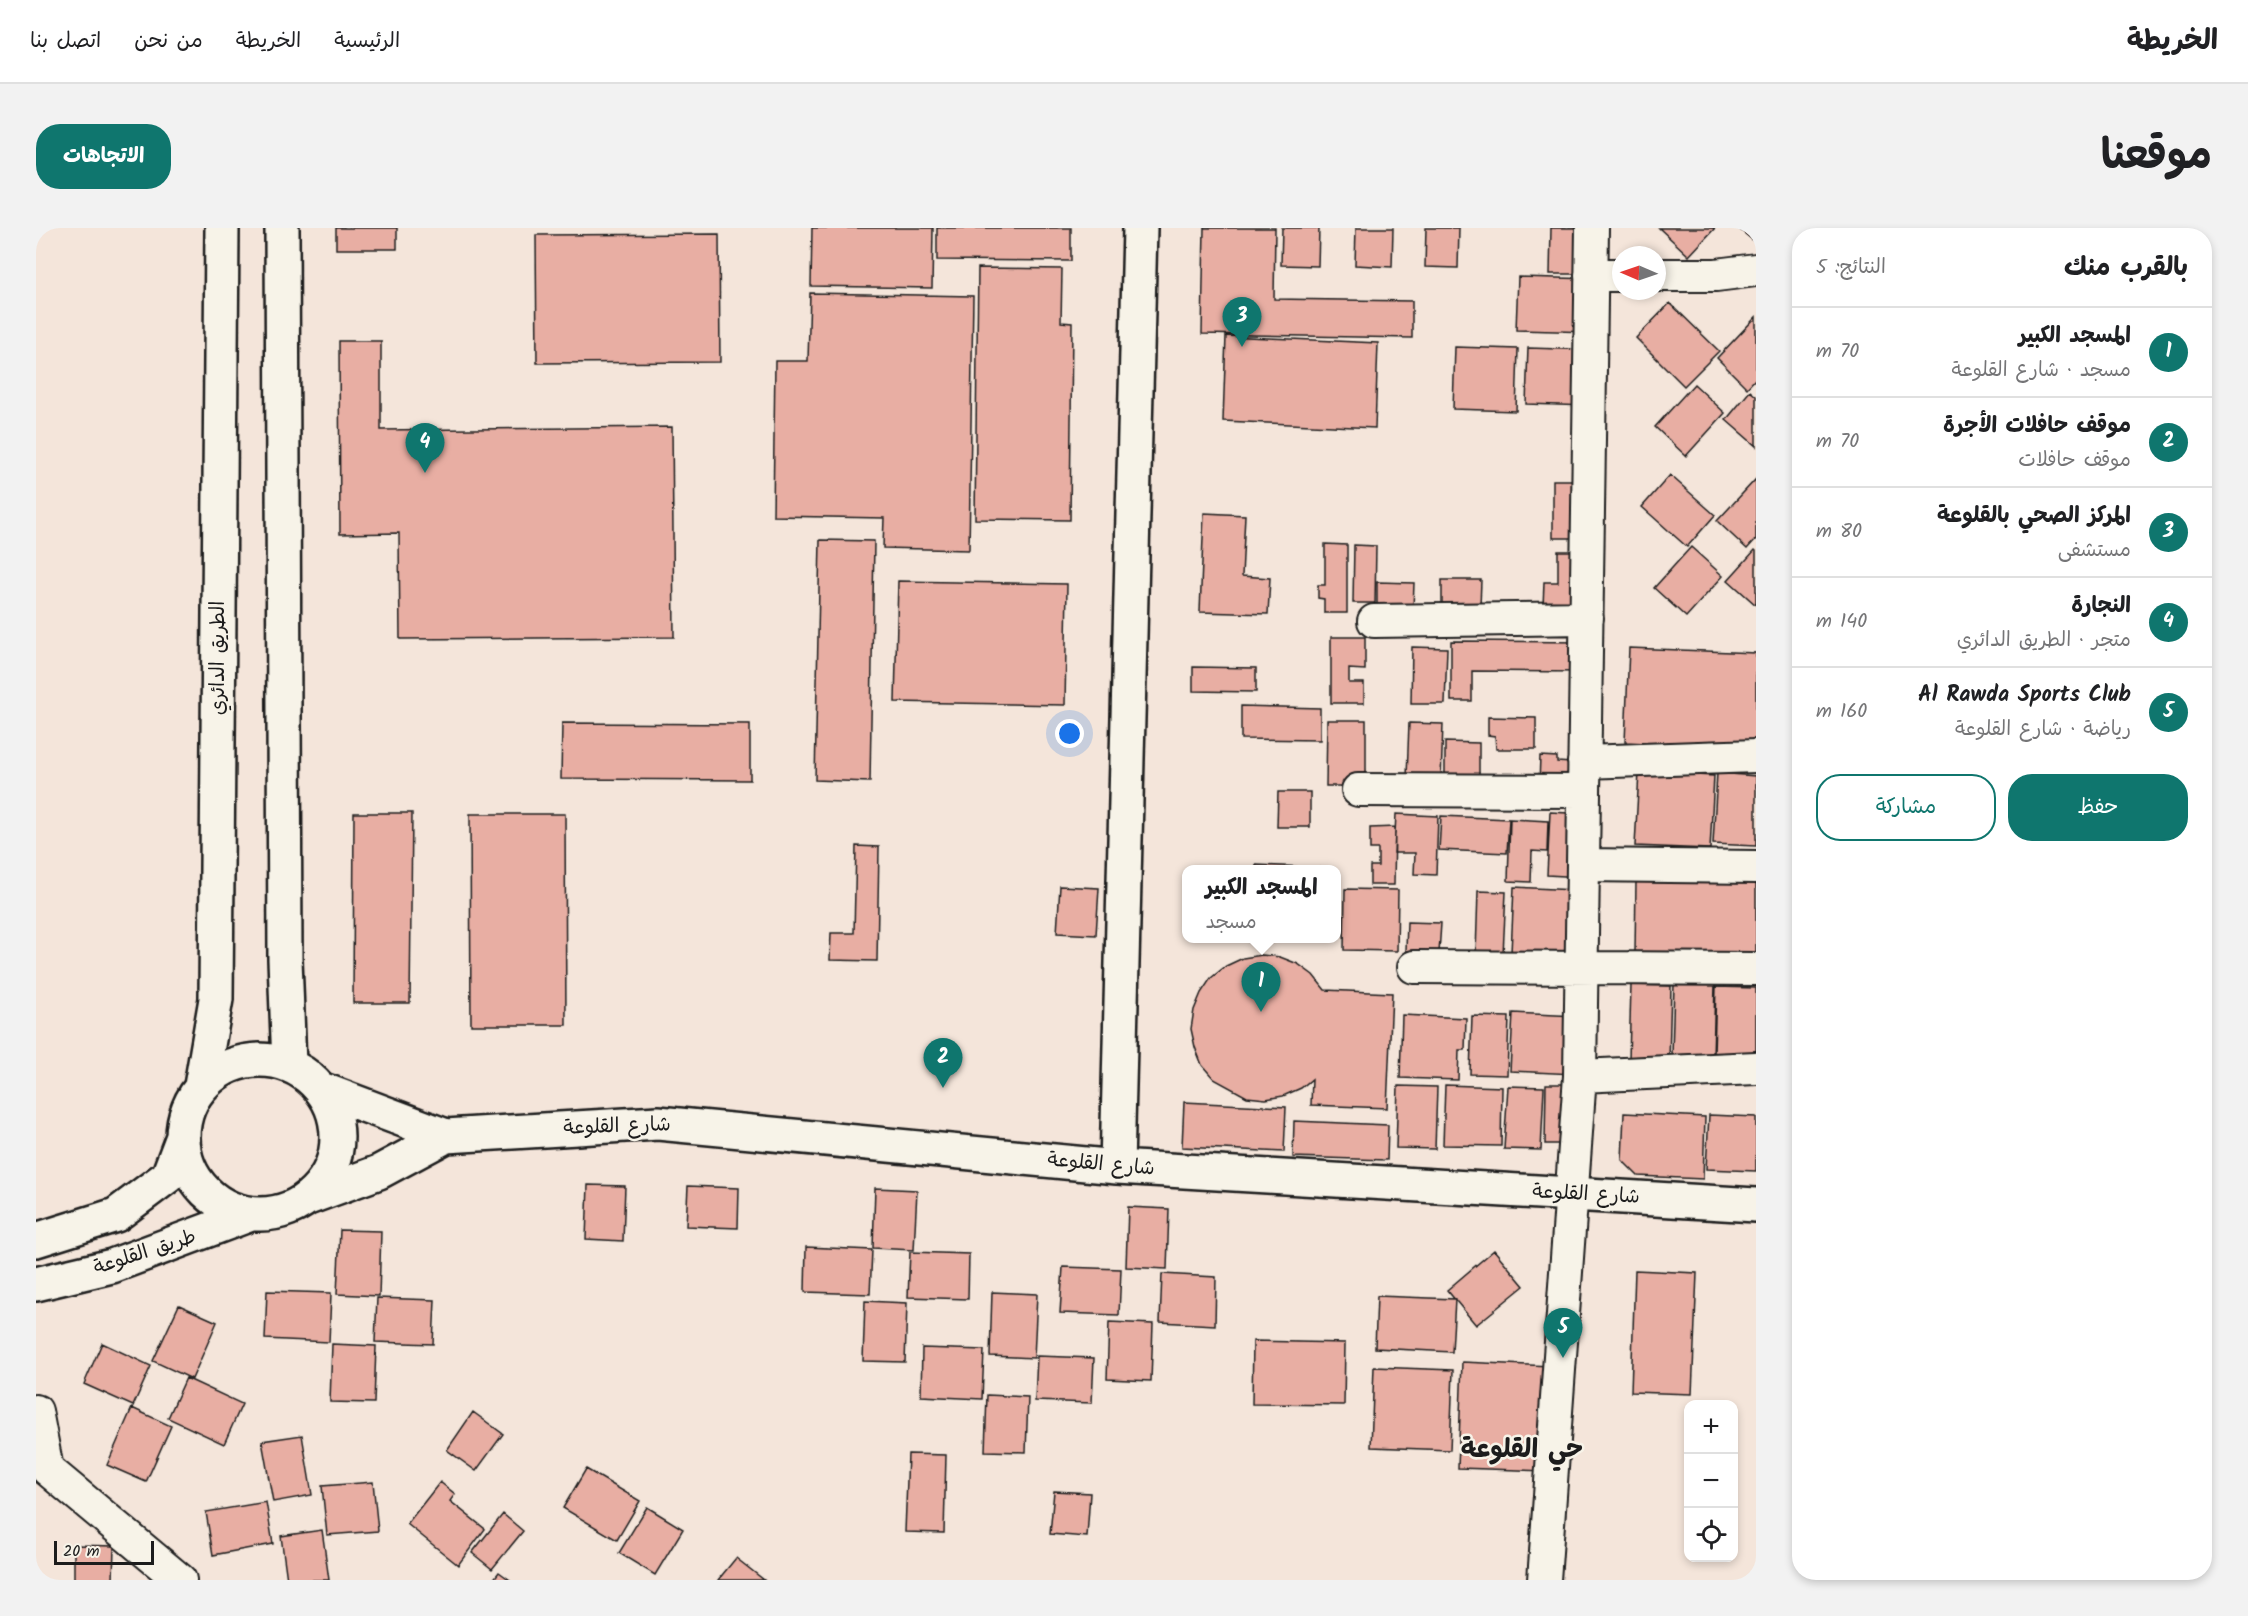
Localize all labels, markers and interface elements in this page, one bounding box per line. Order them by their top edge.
text: الخريطة [2127,19,2218,64]
text: اتصل بنا [30,25,101,58]
text: من نحن [134,25,203,58]
text: الخريطة [236,25,301,58]
text: الرئيسية [334,25,400,58]
text: موقعنا [2101,123,2212,190]
button: الاتجاهات [36,124,171,189]
north arrow [1612,246,1666,300]
text: بالقرب منك [2064,247,2188,289]
text: النتائج: 5 [1816,252,1886,284]
pin: 3 [1222,298,1262,347]
text: المسجد الكبير [2019,319,2131,354]
text: 70 m [1816,336,1859,368]
text: 1 [2165,336,2172,368]
text: مسجد · شارع القلوعة [1951,355,2131,387]
text: موقف حافلات الأجرة [1943,409,2131,444]
pin: 4 [406,424,444,473]
text: 70 m [1816,426,1859,458]
text: 2 [2163,426,2174,458]
text: موقف حافلات [2018,445,2131,477]
text: المركز الصحي بالقلوعة [1937,499,2131,534]
text: 80 m [1816,516,1862,548]
text: 3 [2163,516,2174,548]
text: مستشفى [2058,535,2131,567]
text: النجارة [2071,589,2131,624]
street label: الطريق الدائري [203,601,235,715]
text: 140 m [1816,606,1867,638]
text: 4 [2163,606,2174,638]
text: متجر · الطريق الدائري [1957,625,2131,657]
text: Al Rawda Sports Club [1918,678,2131,713]
text: 160 m [1816,696,1867,728]
text: 5 [2163,696,2174,728]
text: رياضة · شارع القلوعة [1955,714,2131,746]
your location [1055,719,1084,748]
button: مشاركة [1816,774,1996,841]
button: حفظ [2008,774,2188,841]
popup [1182,865,1341,943]
text: المسجد الكبير [1205,871,1318,906]
text: مسجد [1205,907,1257,939]
pin: 1 [1242,962,1280,1012]
pin: 2 [924,1038,962,1088]
street label: شارع القلوعة [563,1109,671,1145]
street label: شارع القلوعة [1046,1144,1156,1186]
street label: شارع القلوعة [1532,1176,1640,1214]
street label: طريق القلوعة [90,1221,200,1285]
pin: 5 [1544,1308,1582,1358]
map controls [1684,1400,1738,1562]
button: + [1684,1400,1738,1454]
district label: حي القلوعة [1461,1429,1583,1472]
button: − [1684,1454,1738,1508]
button: locate [1684,1508,1738,1562]
scale bar [54,1538,154,1566]
text: 20 m [63,1539,99,1564]

